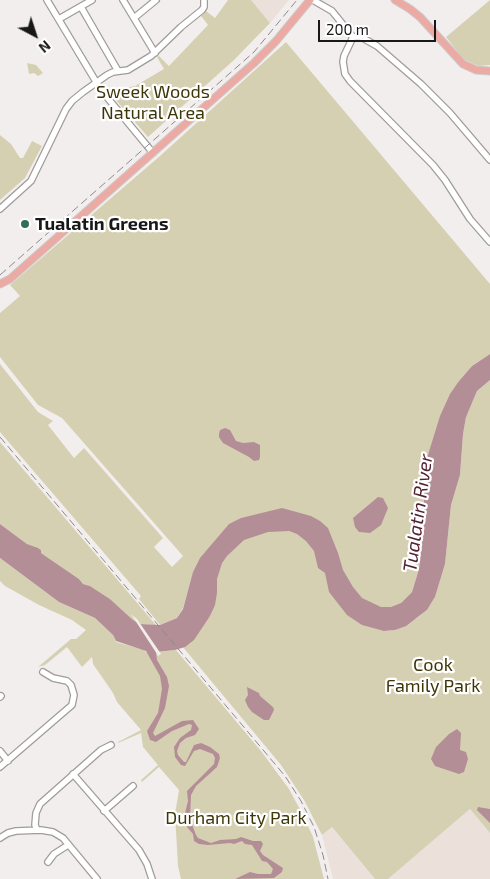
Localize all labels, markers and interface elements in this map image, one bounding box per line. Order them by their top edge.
north arrow [10,10,60,60]
scale bar [320,10,438,42]
text: 200 m [326,20,369,38]
text: N [36,37,54,57]
park label: Sweek Woods Natural Area [96,81,210,124]
place label: Tualatin Greens [35,213,168,235]
marker: Tualatin Greens [19,218,31,230]
water label: Tualatin River [398,453,438,573]
park label: Cook Family Park [386,654,480,696]
park label: Durham City Park [165,807,307,829]

